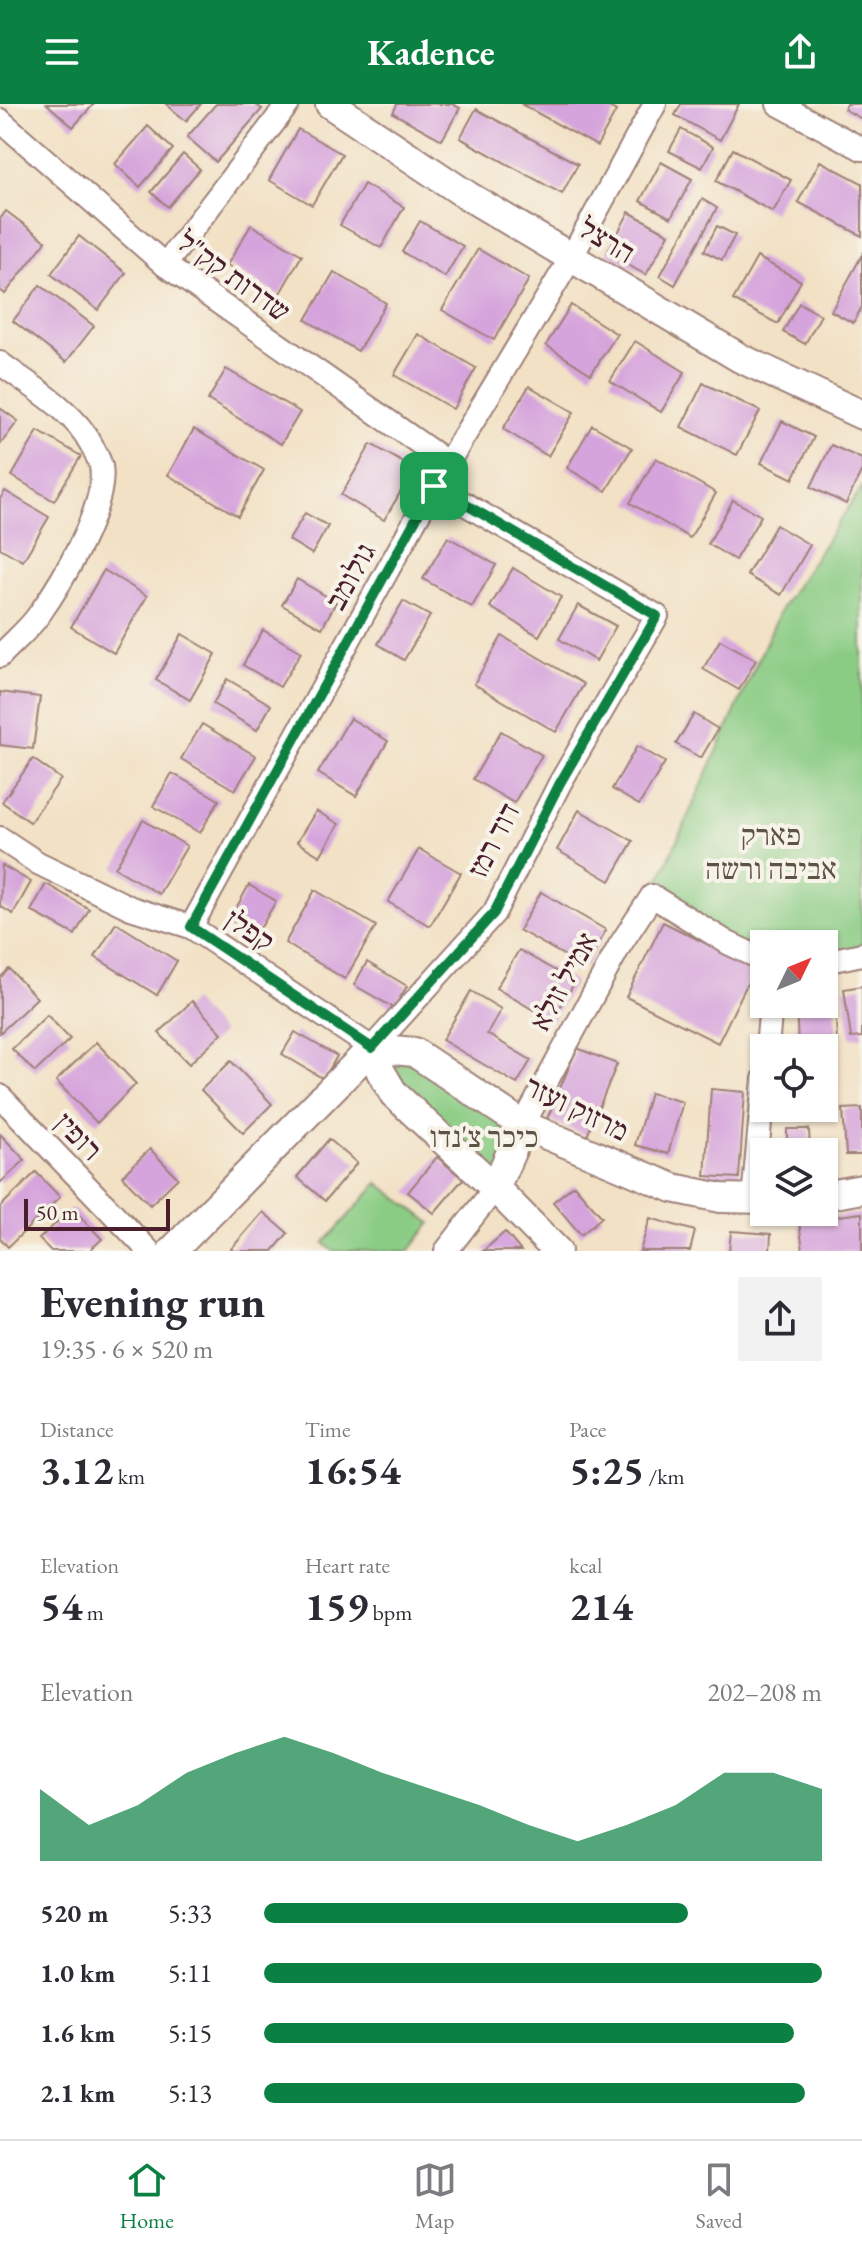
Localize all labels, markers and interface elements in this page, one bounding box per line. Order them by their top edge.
text: Kadence [367,29,495,76]
icon: menu [40,30,84,74]
icon: share [778,30,822,74]
street label: הרצל [572,208,642,272]
street label: שדרות קק"ל [169,222,299,330]
pin [400,452,468,520]
icon: arrive [412,464,456,508]
street label: גולומב [316,535,384,617]
street label: דוד רמז [458,796,528,884]
park label: פארק אביבה ורשה [705,815,837,888]
street label: קפלן [218,899,282,961]
street label: אמיל זולא [520,925,606,1037]
north arrow [750,930,838,1018]
map controls [750,930,838,1226]
button: locate [750,1034,838,1122]
street label: מרזוק ועזר [518,1066,636,1150]
street label: רופין [47,1103,111,1169]
park label: כיכר צ'נדו [429,1117,539,1156]
button: layers [750,1138,838,1226]
scale bar [24,1195,170,1231]
text: 50 m [36,1198,79,1227]
text: Evening run [40,1273,265,1330]
button: share [738,1277,822,1361]
text: 19:35 · 6 × 520 m [40,1332,213,1366]
text: Distance [40,1415,113,1444]
text: Time [305,1415,350,1444]
text: Pace [569,1415,606,1444]
text: 3.12 [40,1444,113,1496]
text: 16:54 [305,1444,401,1496]
text: 5:25 [569,1444,644,1496]
text: km [113,1462,145,1491]
text: /km [644,1462,685,1491]
text: Elevation [40,1551,119,1580]
text: Heart rate [305,1551,390,1580]
text: kcal [569,1551,602,1580]
text: 54 [40,1580,82,1632]
text: 159 [305,1580,368,1632]
text: 214 [569,1580,633,1632]
text: m [82,1598,104,1627]
text: bpm [368,1598,412,1627]
text: Elevation [40,1675,134,1709]
text: 202–208 m [707,1675,822,1709]
text: 520 m [40,1896,108,1930]
text: 5:33 [168,1896,212,1930]
text: 1.0 km [40,1956,115,1990]
text: 5:11 [168,1956,212,1990]
text: 1.6 km [40,2016,115,2050]
text: 5:15 [168,2016,212,2050]
text: 2.1 km [40,2076,115,2110]
text: 5:13 [168,2076,212,2110]
tab: Home [119,2158,174,2235]
tab: Map [413,2158,457,2235]
tab: Saved [695,2158,743,2235]

